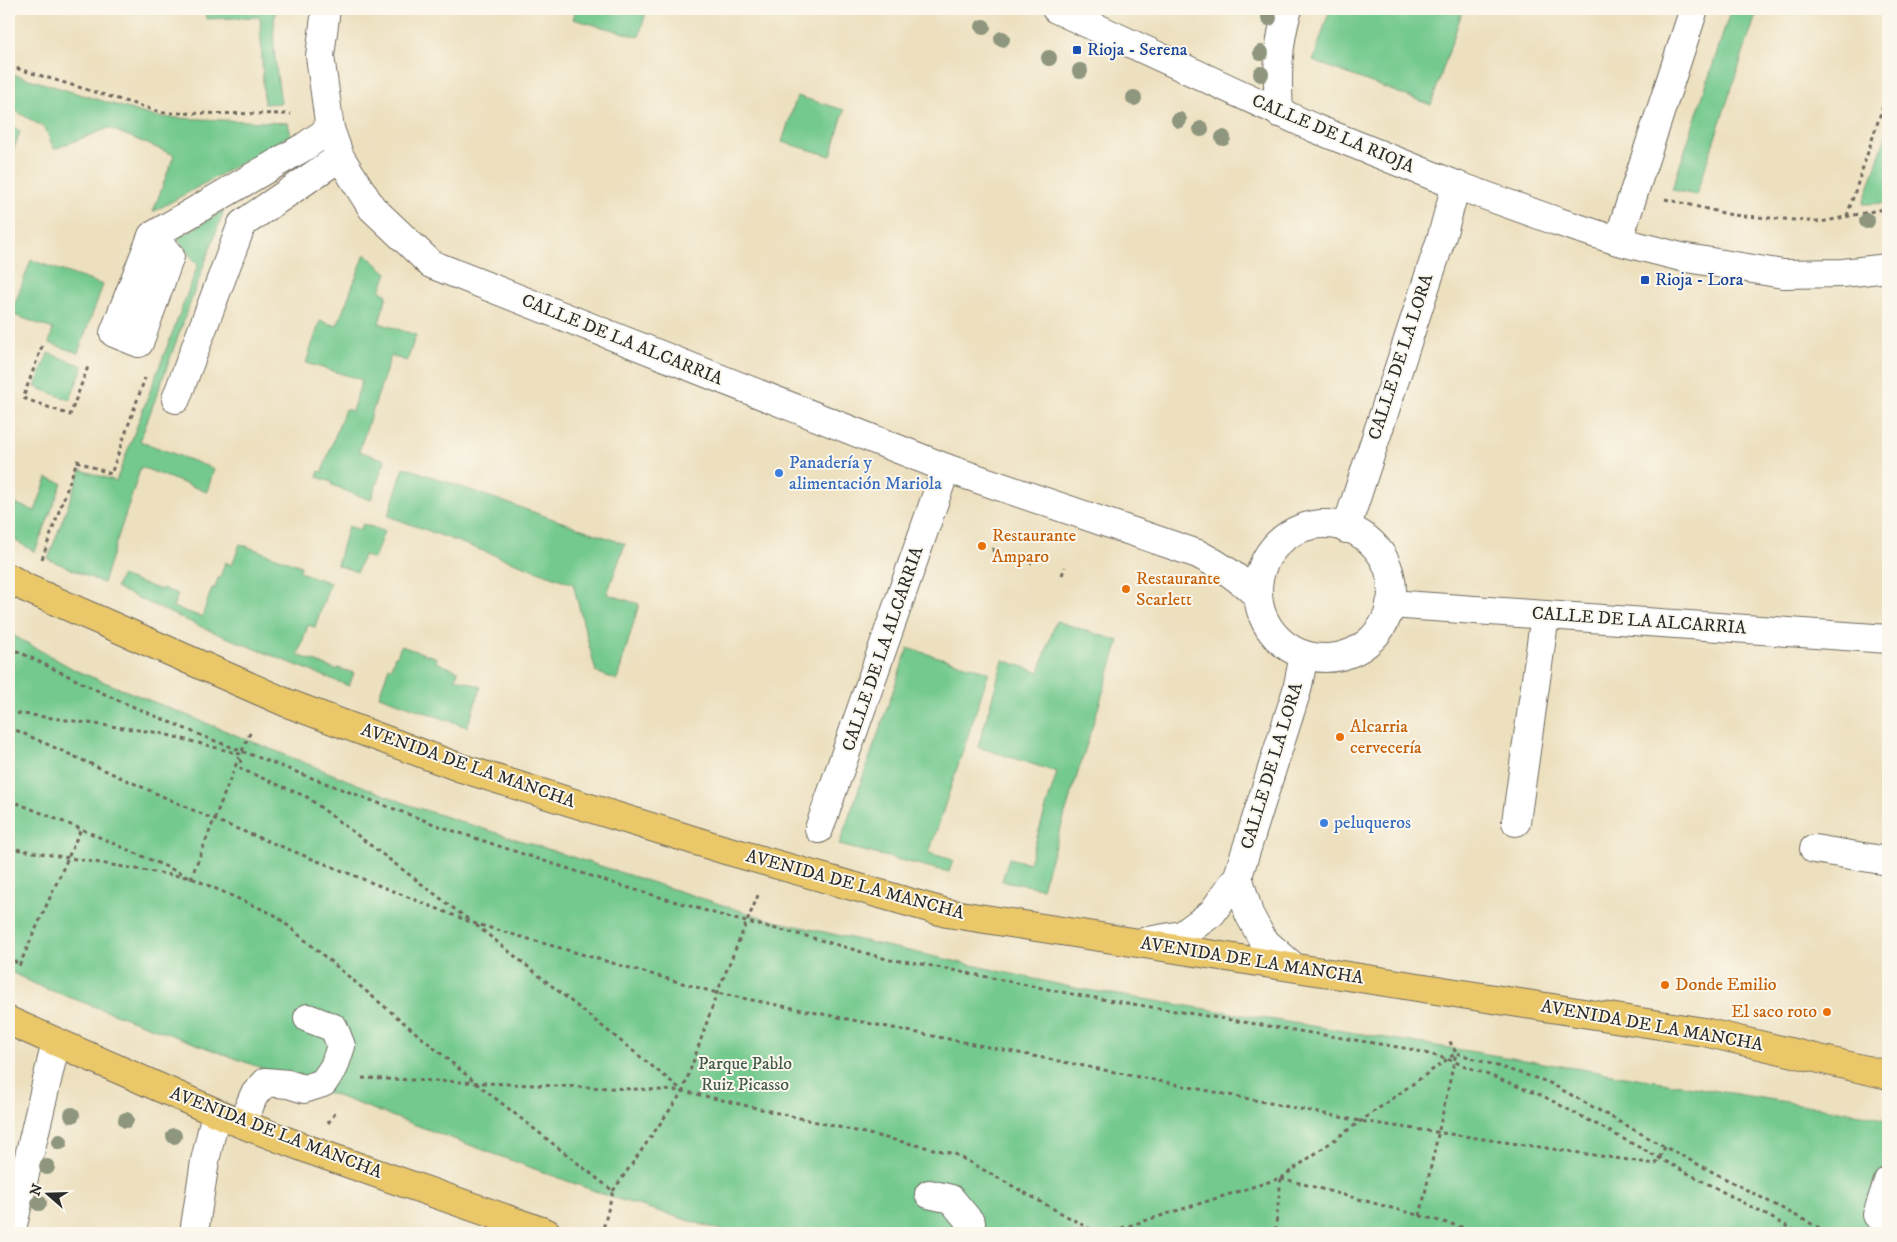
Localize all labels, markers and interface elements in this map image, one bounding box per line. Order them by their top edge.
place label: Rioja - Serena [1087,39,1188,61]
marker: Rioja - Serena [1071,44,1083,56]
street label: CALLE DE LA RIOJA [1248,90,1418,178]
place label: Rioja - Lora [1655,269,1744,291]
street label: CALLE DE LA LORA [1364,271,1438,443]
marker: Rioja - Lora [1639,274,1651,286]
street label: CALLE DE LA ALCARRIA [518,290,726,391]
place label: Panadería y alimentación Mariola [789,452,942,495]
marker: Panadería y alimentación Mariola [773,467,785,479]
place label: Restaurante Amparo [992,525,1076,568]
marker: Restaurante Amparo [976,540,988,552]
street label: CALLE DE LA ALCARRIA [838,543,929,754]
place label: Restaurante Scarlett [1136,568,1220,611]
marker: Restaurante Scarlett [1120,583,1132,595]
street label: CALLE DE LA ALCARRIA [1531,603,1748,640]
street label: CALLE DE LA LORA [1236,679,1308,852]
place label: Alcarria cervecería [1350,716,1422,759]
street label: AVENIDA DE LA MANCHA [358,719,579,813]
marker: Alcarria cervecería [1334,731,1346,743]
place label: peluqueros [1333,812,1411,834]
marker: peluqueros [1318,817,1330,829]
street label: AVENIDA DE LA MANCHA [743,845,967,925]
street label: AVENIDA DE LA MANCHA [1139,933,1365,990]
place label: Donde Emilio [1675,974,1777,996]
marker: Donde Emilio [1659,979,1671,991]
street label: AVENIDA DE LA MANCHA [1539,996,1765,1056]
place label: El saco roto [1731,1001,1817,1023]
marker: El saco roto [1821,1006,1833,1018]
park label: Parque Pablo Ruiz Picasso [698,1053,792,1096]
street label: AVENIDA DE LA MANCHA [167,1082,386,1184]
north arrow [22,1170,72,1220]
text: N [26,1181,47,1198]

